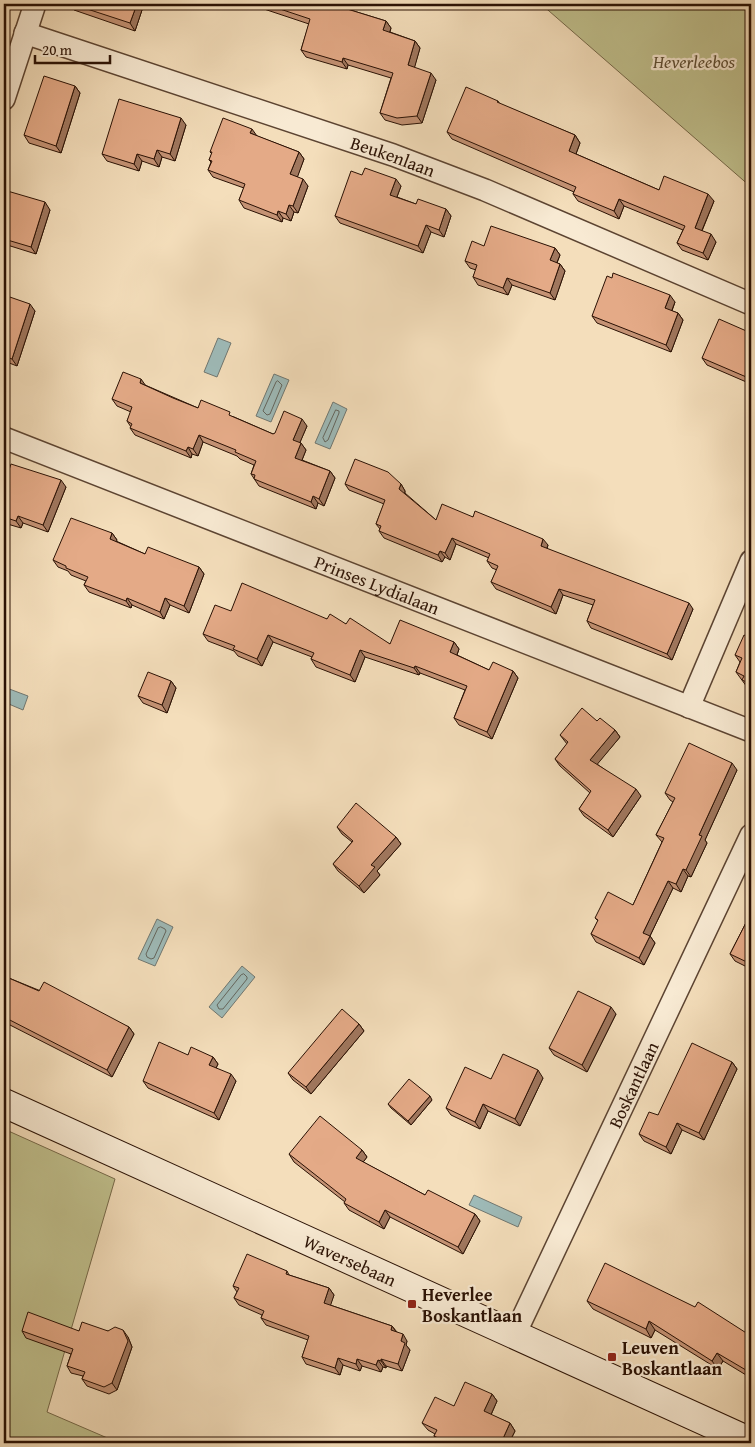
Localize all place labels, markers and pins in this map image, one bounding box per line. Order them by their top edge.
place label: Heverlee Boskantlaan [422,1281,522,1329]
marker: Heverlee Boskantlaan [406,1298,418,1310]
place label: Leuven Boskantlaan [622,1334,722,1382]
marker: Leuven Boskantlaan [606,1351,618,1363]

